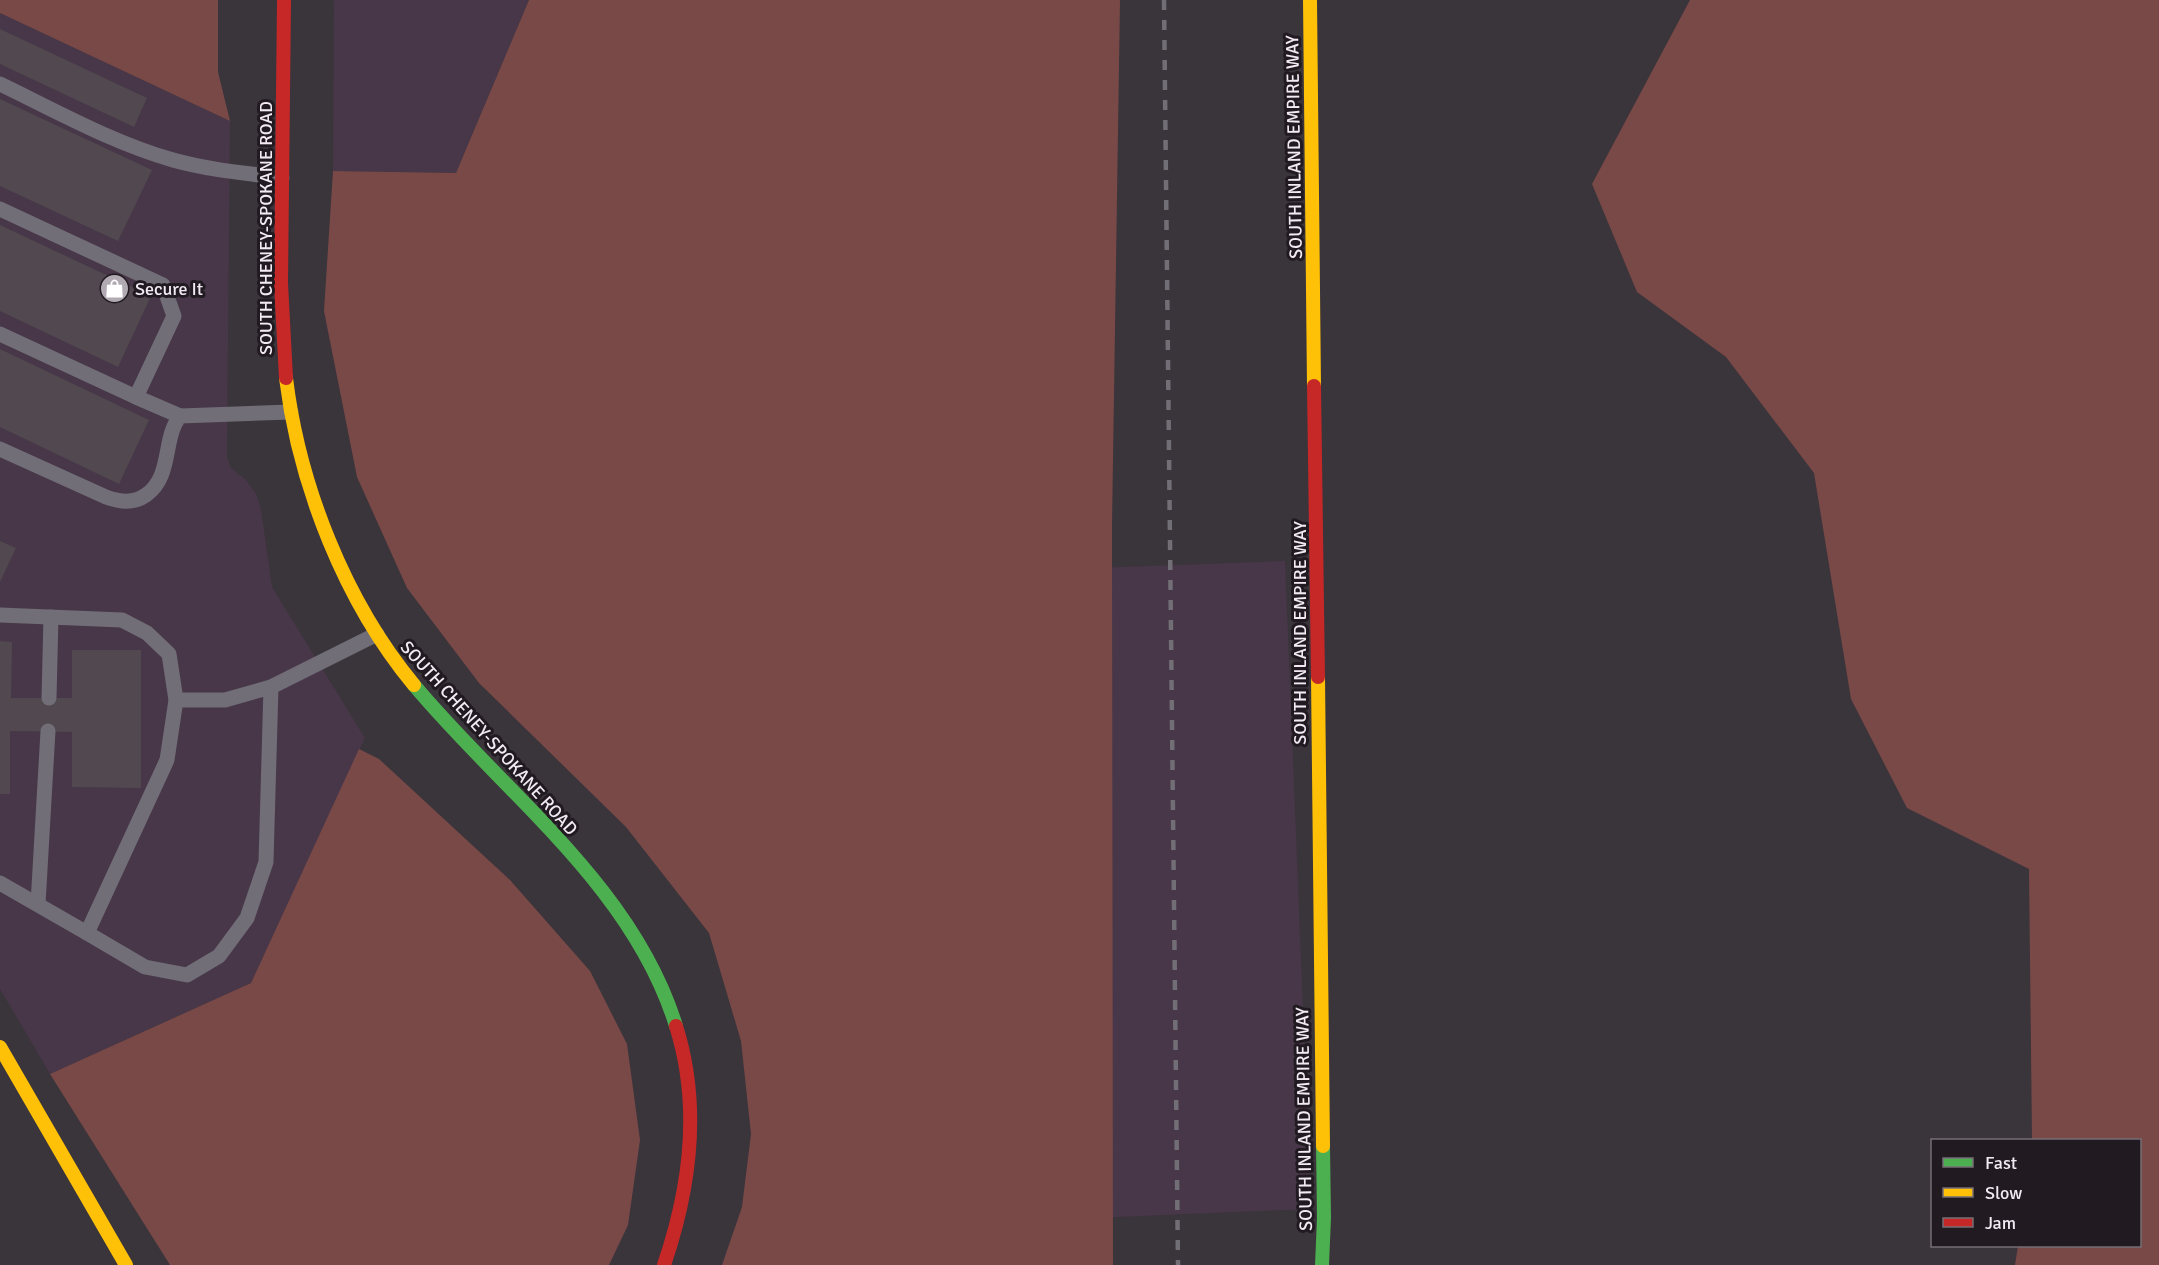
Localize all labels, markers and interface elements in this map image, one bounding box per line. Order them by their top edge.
street label: SOUTH INLAND EMPIRE WAY [1281,35,1307,259]
street label: SOUTH CHENEY-SPOKANE ROAD [255,101,277,355]
shop icon: Secure It [98,273,130,305]
place label: Secure It [135,278,203,300]
street label: SOUTH INLAND EMPIRE WAY [1289,521,1311,745]
street label: SOUTH CHENEY-SPOKANE ROAD [396,636,582,840]
street label: SOUTH INLAND EMPIRE WAY [1291,1007,1317,1231]
legend [1931,1139,2141,1247]
text: Fast [1985,1152,2017,1174]
text: Slow [1985,1182,2022,1204]
text: Jam [1985,1212,2016,1234]

